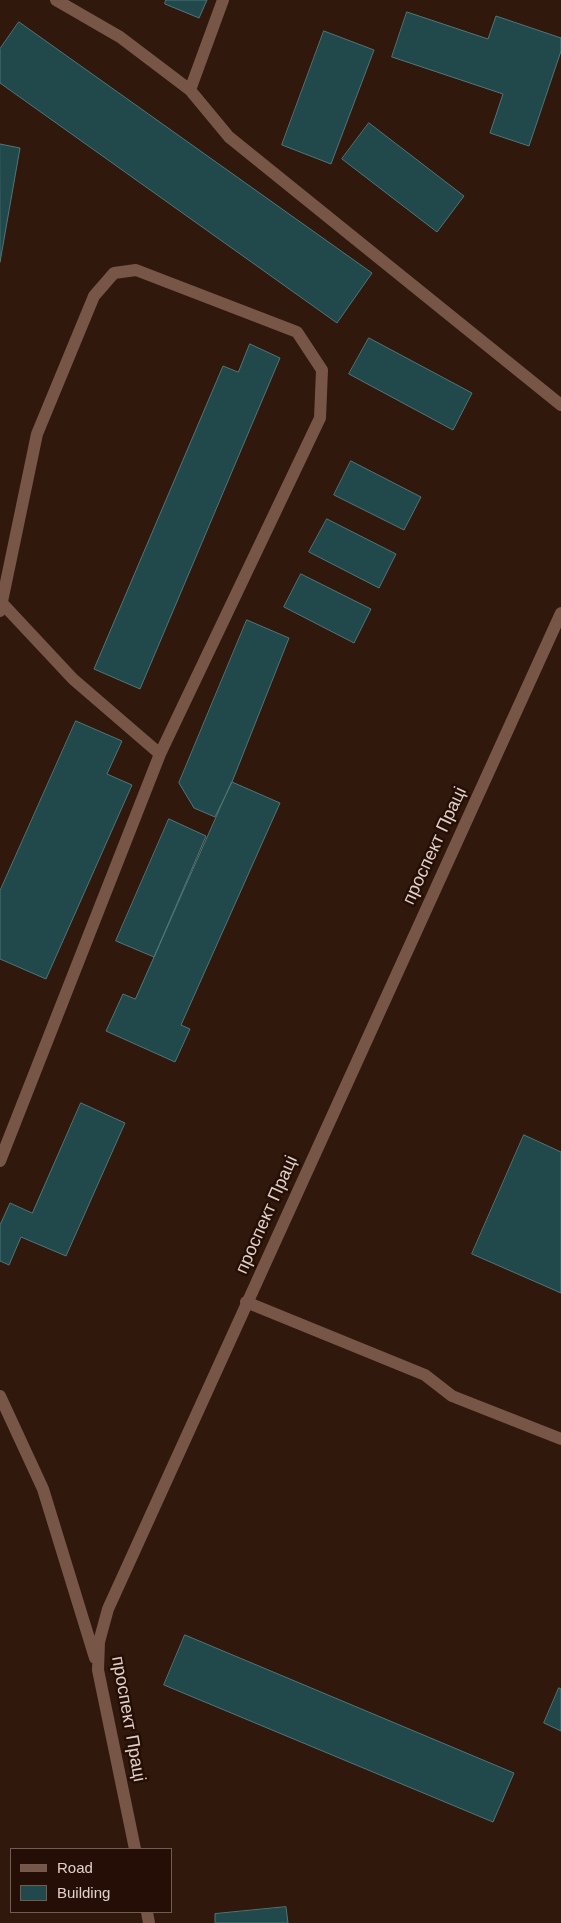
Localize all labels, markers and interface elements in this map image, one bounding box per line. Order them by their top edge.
street label: проспект Праці [398,784,472,908]
street label: проспект Праці [231,1153,303,1277]
street label: проспект Праці [106,1655,150,1783]
legend [10,1848,172,1913]
text: Road [57,1859,93,1876]
text: Building [57,1884,110,1901]

